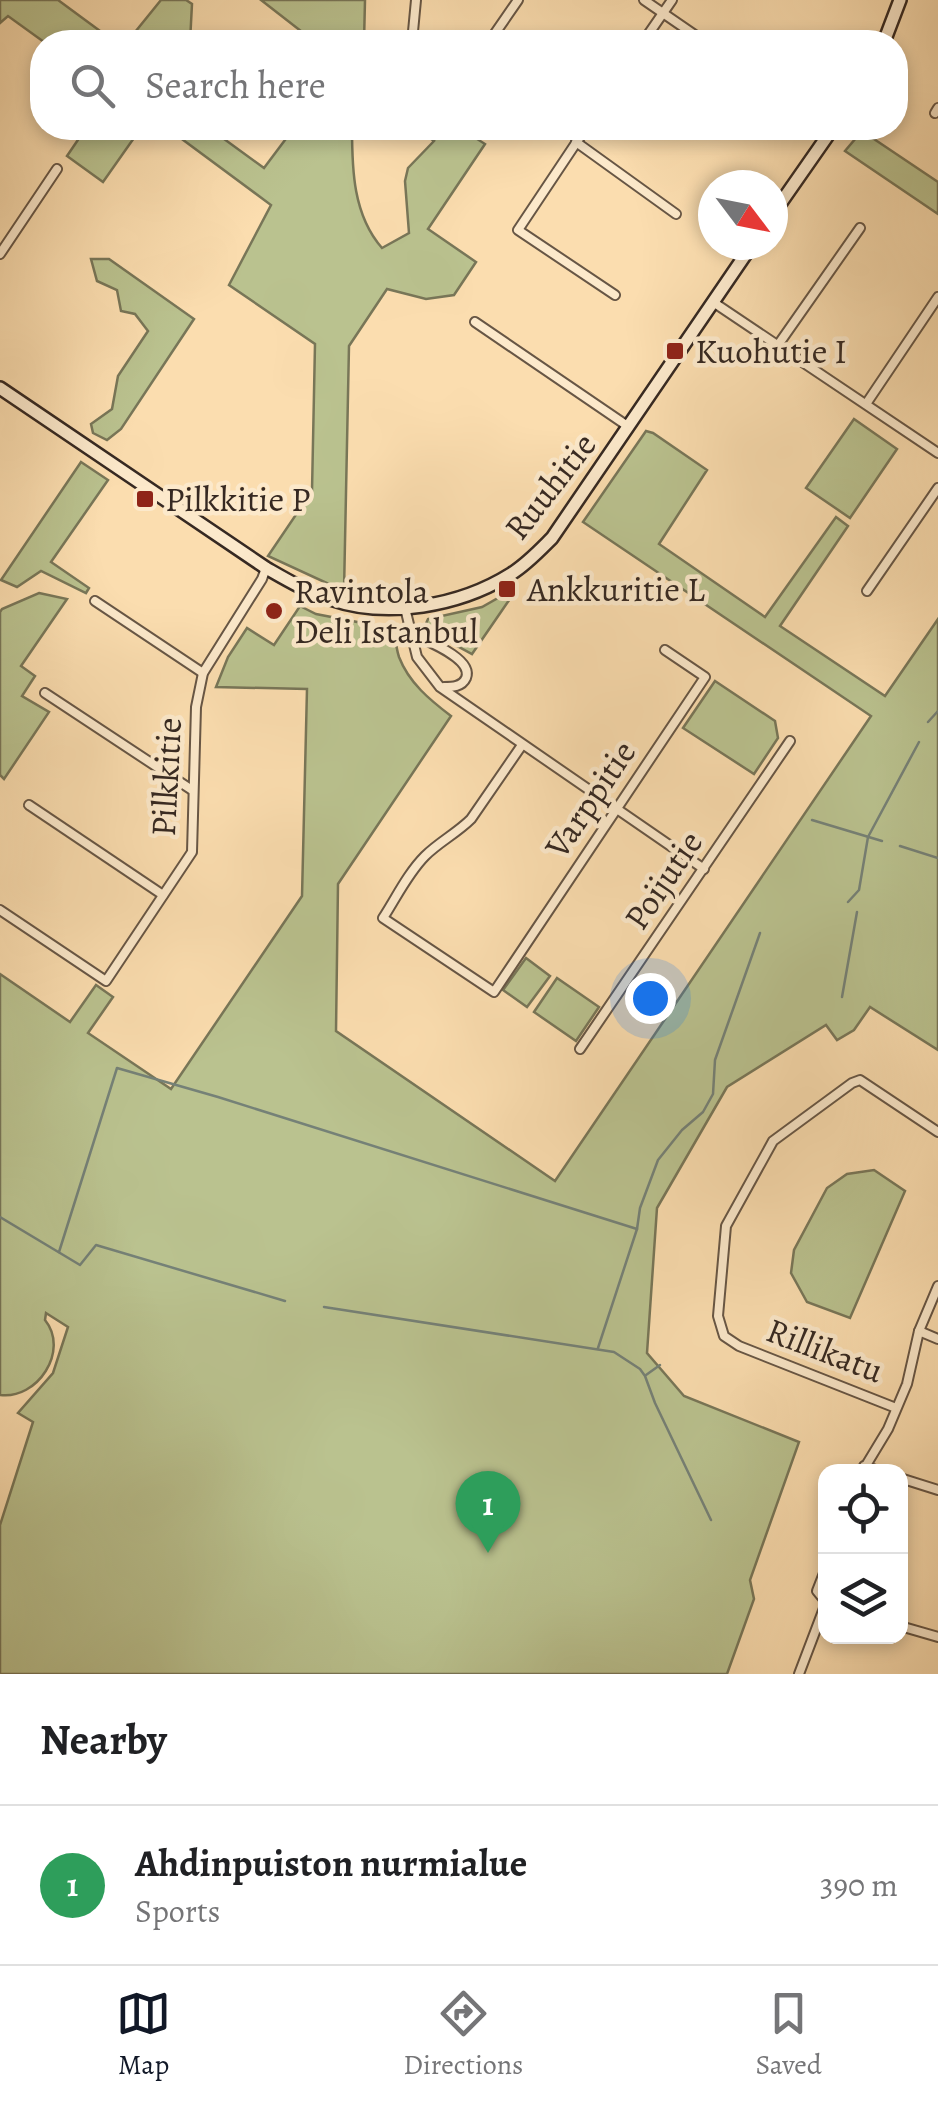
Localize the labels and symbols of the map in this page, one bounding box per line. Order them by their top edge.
north arrow [698,170,788,260]
place label: Kuohutie I [695,327,847,375]
marker: Kuohutie I [664,340,686,362]
street label: Ruuhitie [493,422,607,550]
place label: Pilkkitie P [165,475,310,523]
marker: Pilkkitie P [134,488,156,510]
place label: Ankkuritie L [526,565,705,613]
place label: Ravintola Deli Istanbul [294,567,478,655]
marker: Ankkuritie L [496,578,518,600]
marker: Ravintola Deli Istanbul [263,600,285,622]
street label: Pilkkitie [139,716,193,838]
street label: Varppitie [533,731,647,868]
street label: Poijutie [612,821,714,939]
your location [625,973,676,1024]
street label: Rillikatu [760,1306,890,1394]
pin: 1 [456,1470,520,1553]

